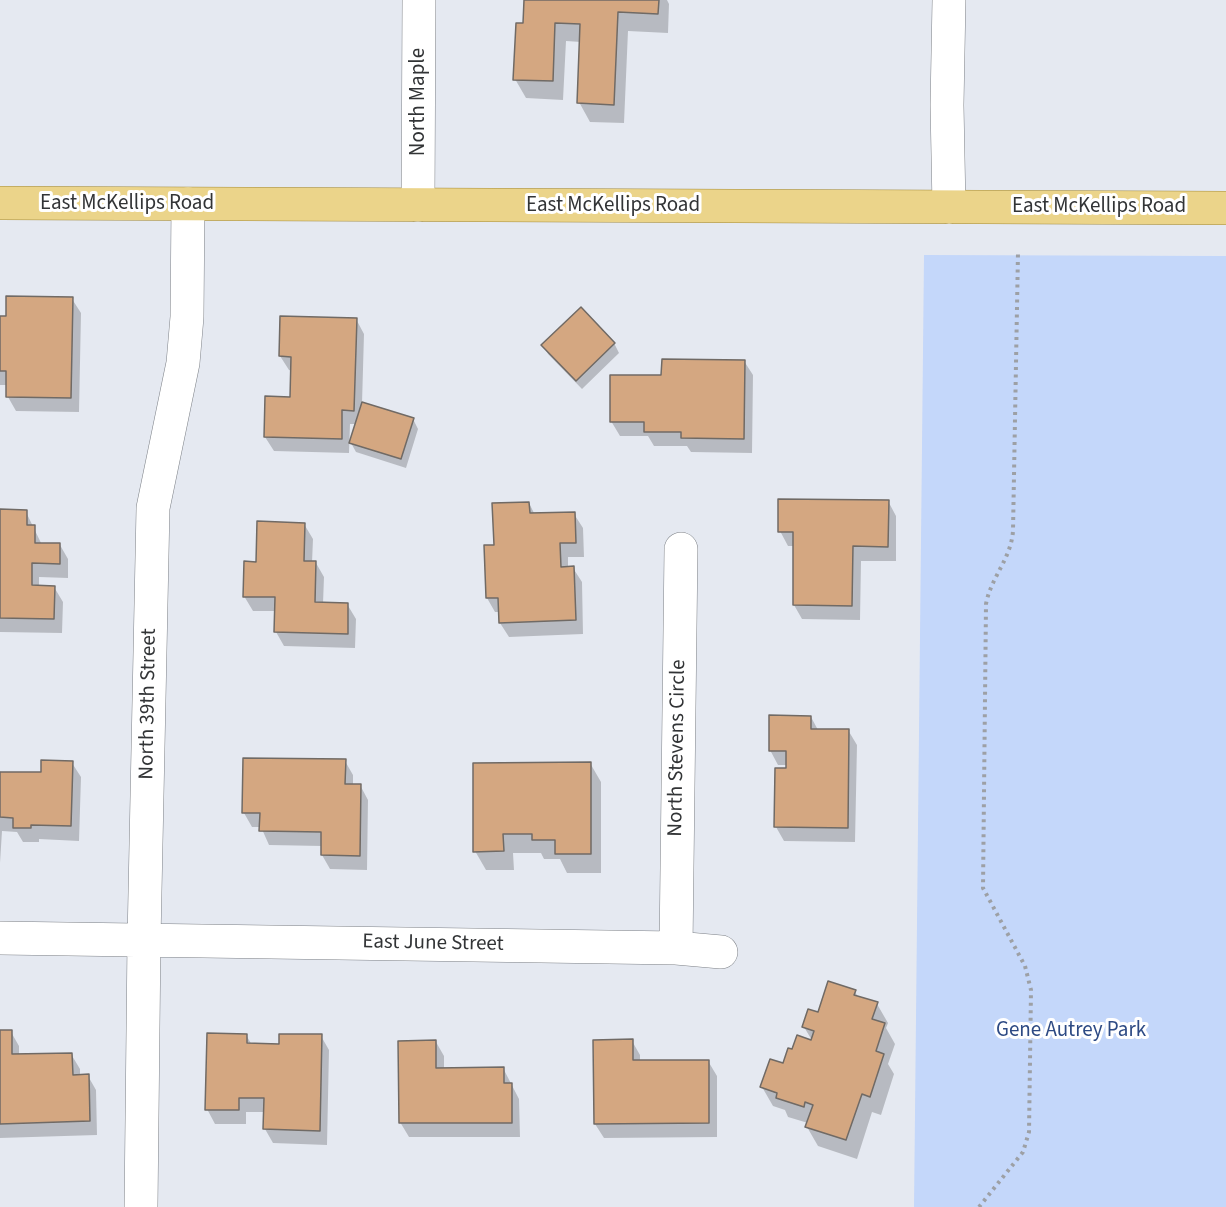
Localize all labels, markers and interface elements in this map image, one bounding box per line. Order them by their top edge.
street label: North Maple [406,48,432,156]
street label: East McKellips Road [40,191,214,217]
street label: East McKellips Road [526,193,700,219]
street label: East McKellips Road [1012,194,1186,220]
street label: North 39th Street [135,628,163,780]
street label: North Stevens Circle [664,659,692,837]
street label: East June Street [362,930,504,958]
park label: Gene Autrey Park [996,1018,1146,1044]

